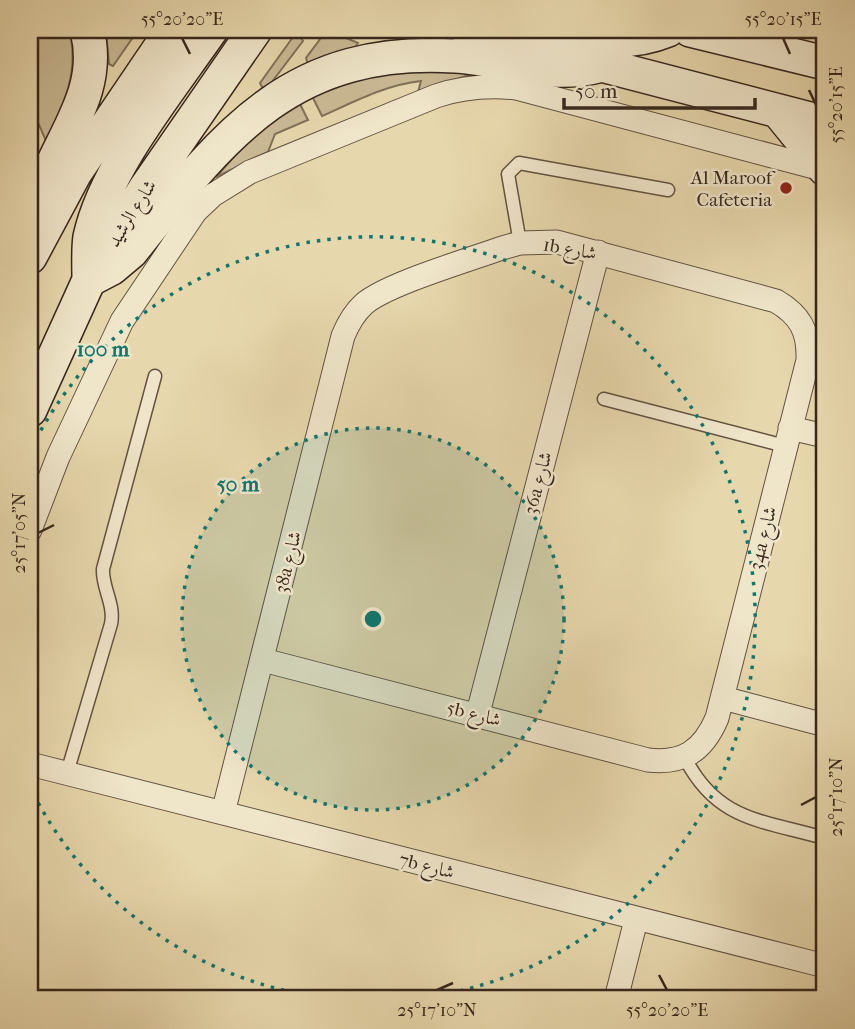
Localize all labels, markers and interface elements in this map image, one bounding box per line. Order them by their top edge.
text: 55°20'20"E [141,9,223,30]
text: 55°20'15"E [744,9,822,30]
scale bar [564,66,755,110]
text: 55°20'15"E [826,66,847,144]
text: 50 m [575,79,618,103]
place label: Al Maroof Cafeteria [690,167,776,211]
street label: شارع الرشيد [103,176,164,253]
marker: Al Maroof Cafeteria [778,180,794,196]
street label: 1b شارع [541,233,598,268]
text: 100 m [77,337,130,361]
street label: 36a شارع [519,450,561,518]
text: 50 m [217,472,260,496]
text: 25°17'05"N [9,492,30,573]
street label: 34a شارع [744,504,785,573]
street label: 38a شارع [270,529,310,597]
centre of rings [361,607,385,631]
street label: 5b شارع [443,697,503,735]
text: 25°17'10"N [826,757,847,837]
street label: 7b شارع [396,849,457,887]
text: 25°17'10"N [397,1000,477,1021]
text: 55°20'20"E [626,1000,708,1021]

